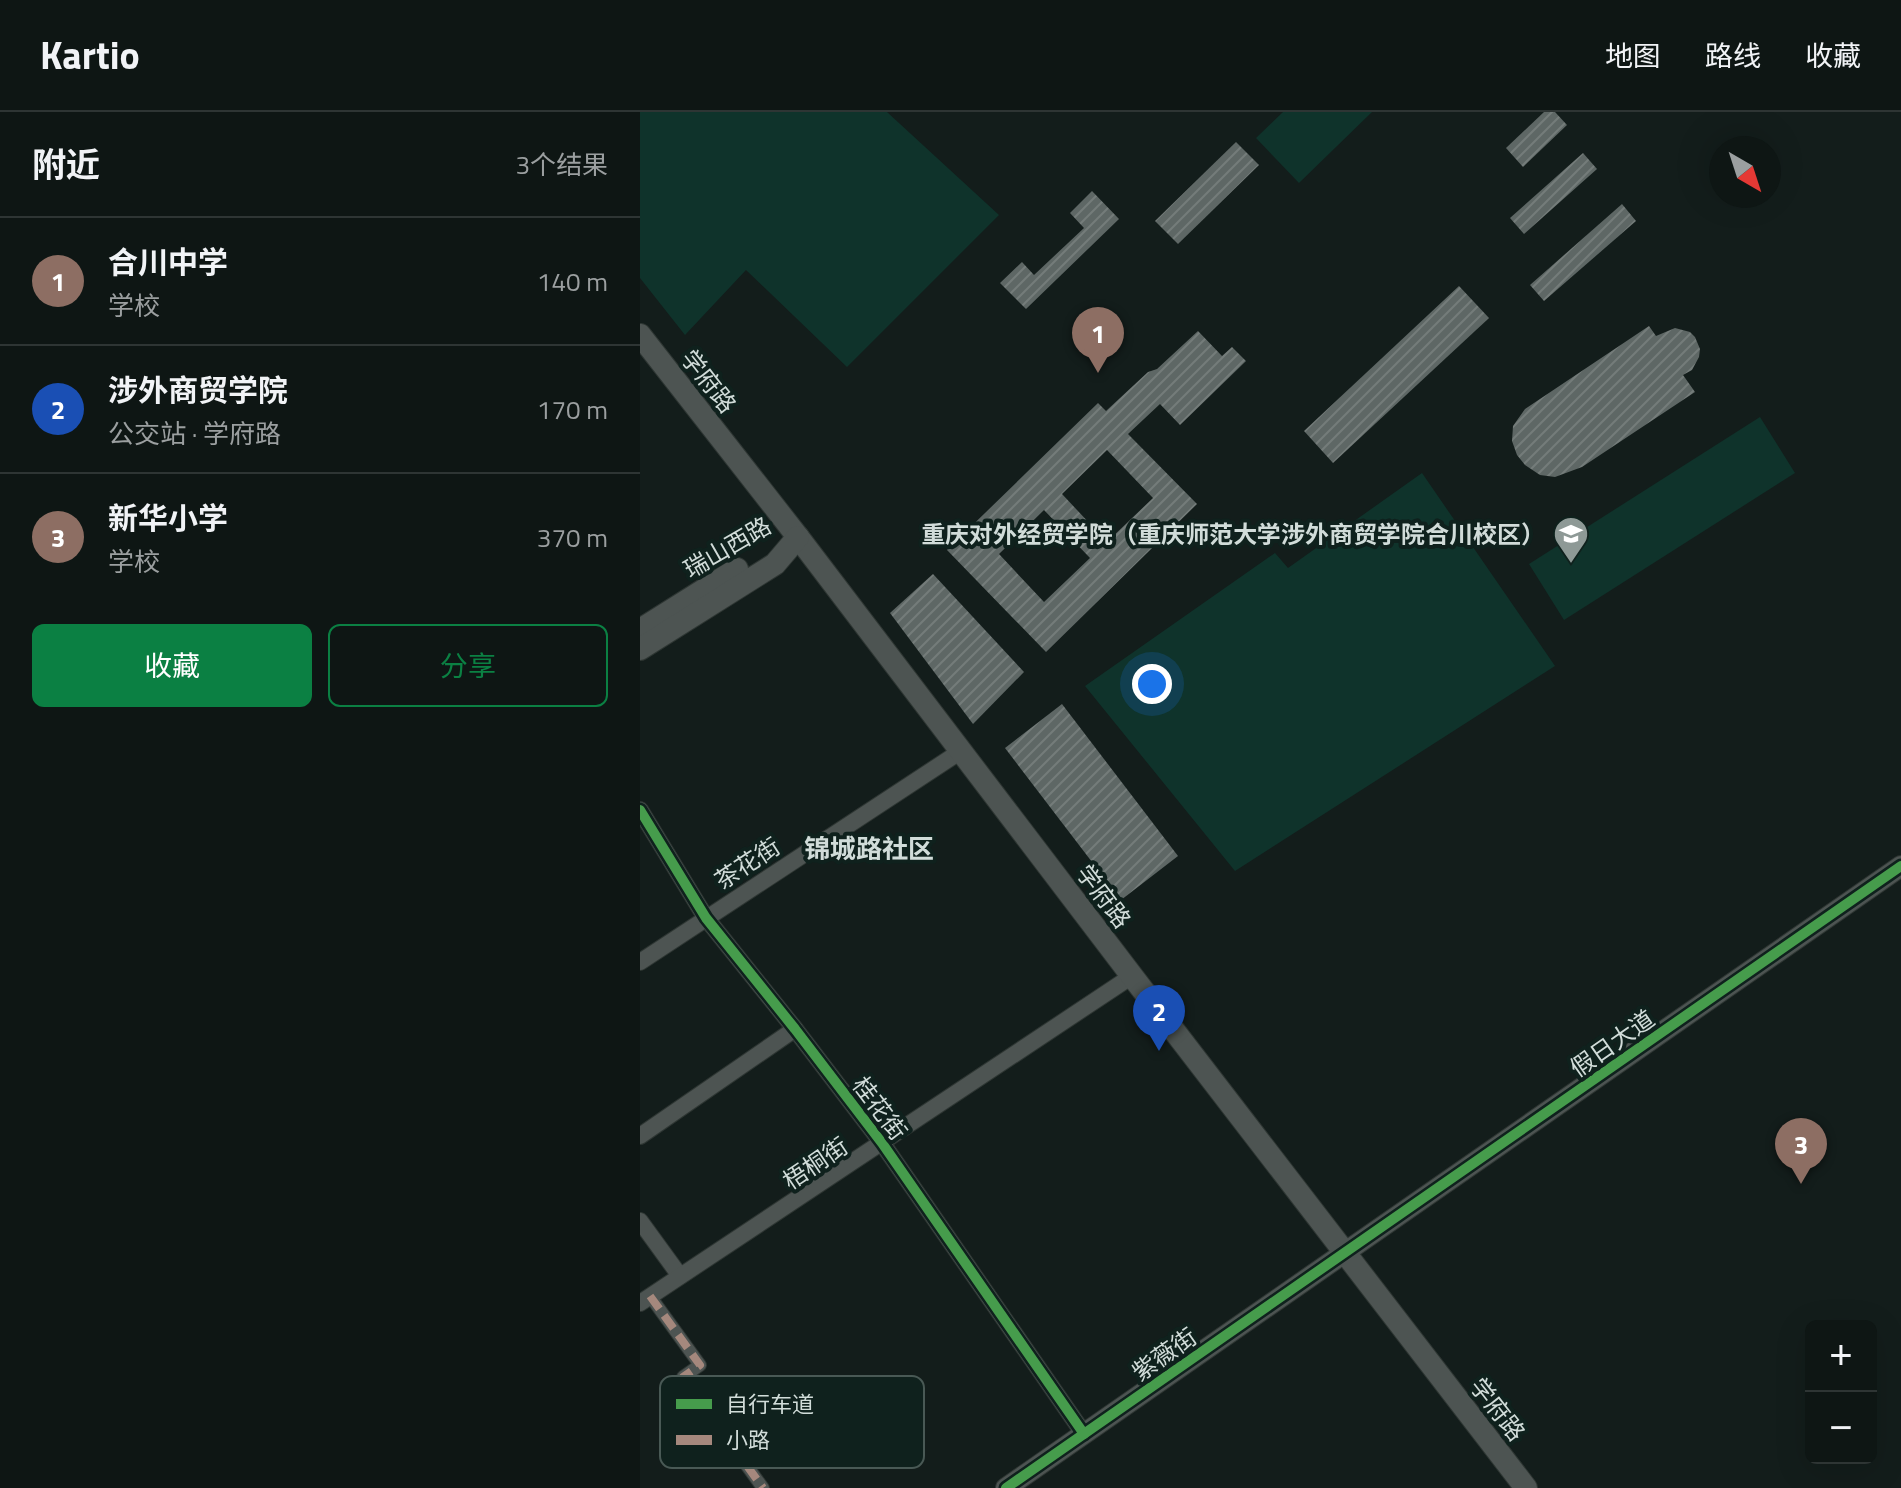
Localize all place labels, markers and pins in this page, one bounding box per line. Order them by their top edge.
pin: 1 [1072,307,1124,373]
school or university icon: 重庆对外经贸学院（重庆师范大学涉外商贸学院合川校区） [1552,515,1590,565]
place label: 重庆对外经贸学院（重庆师范大学涉外商贸学院合川校区） [921,516,1545,552]
pin: 2 [1133,985,1185,1051]
pin: 3 [1775,1118,1827,1184]

